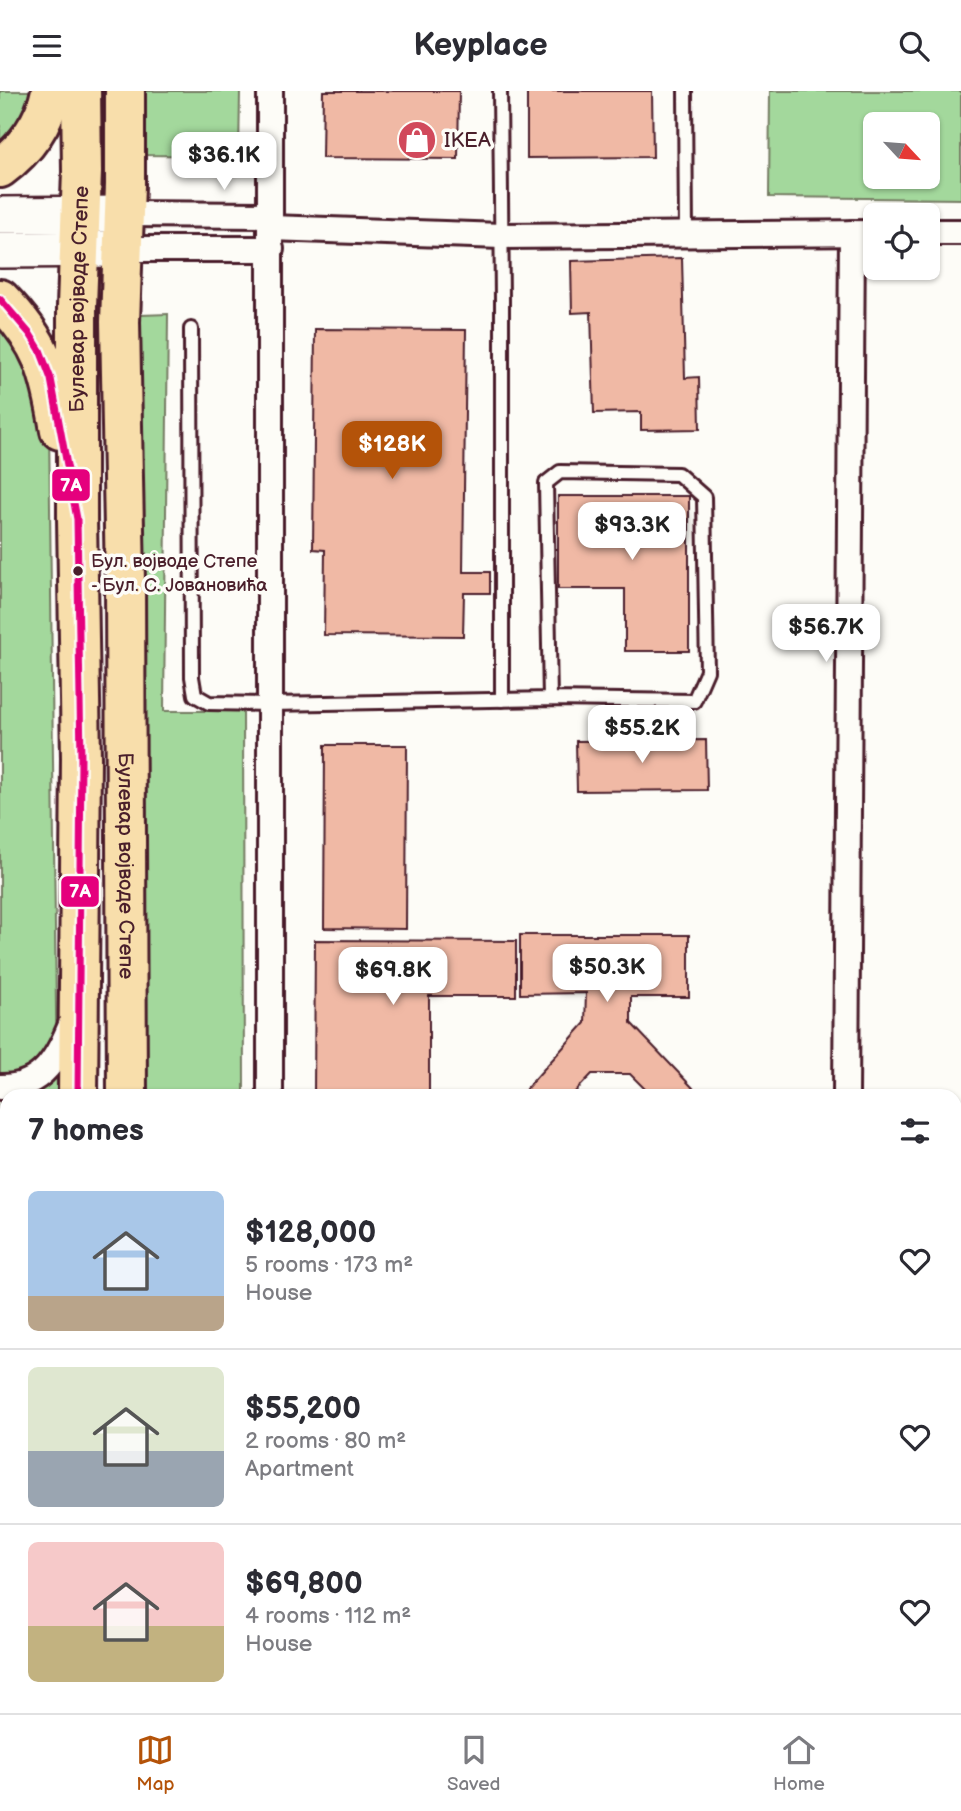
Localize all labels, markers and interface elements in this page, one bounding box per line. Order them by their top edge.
text: Keyplace [413,26,548,65]
icon: menu [28,27,66,65]
icon: search [895,27,933,65]
north arrow [863,112,940,189]
map controls [863,112,940,280]
shop icon: IKEA [396,119,438,161]
place label: IKEA [444,128,491,153]
pin: $36.1K [167,133,281,192]
text: $36.1K [188,141,260,169]
street label: Булевар војводе Степе [65,185,94,412]
button: locate [863,203,940,280]
pin: $128K [343,421,441,481]
text: $128K [358,430,426,458]
line badge: 7A [51,468,91,502]
text: 7A [60,475,82,498]
pin: $93.3K [575,503,689,562]
text: $93.3K [594,511,670,539]
place label: Бул. војводе Степе - Бул. С. Јовановића [91,550,268,597]
marker: Бул. војводе Степе - Бул. С. Јовановића [71,564,85,578]
pin: $56.7K [769,605,883,664]
text: $56.7K [788,613,864,641]
pin: $55.2K [585,705,699,765]
text: $55.2K [604,714,680,742]
street label: Булевар војводе Степе [113,752,139,980]
line badge: 7A [60,875,100,908]
text: 7A [69,881,91,904]
pin: $50.3K [550,944,664,1004]
pin: $69.8K [336,947,450,1007]
text: $50.3K [569,953,645,981]
text: $69.8K [354,956,432,984]
icon: filters [896,1112,934,1150]
text: 7 homes [28,1113,144,1149]
text: $128,000 [245,1215,376,1251]
icon: home [84,1219,168,1303]
icon: heart [896,1242,934,1280]
text: 5 rooms · 173 m² [245,1251,413,1279]
text: House [245,1279,312,1307]
text: $55,200 [245,1391,361,1427]
icon: home [84,1395,168,1479]
icon: heart [896,1418,934,1456]
text: 2 rooms · 80 m² [245,1427,406,1455]
text: Apartment [245,1455,354,1483]
text: $69,800 [245,1566,363,1602]
icon: home [84,1570,168,1654]
icon: heart [896,1593,934,1631]
text: 4 rooms · 112 m² [245,1602,411,1630]
text: House [245,1630,312,1658]
tab: Map [136,1731,174,1796]
tab: Saved [447,1731,500,1796]
tab: Home [773,1731,825,1796]

